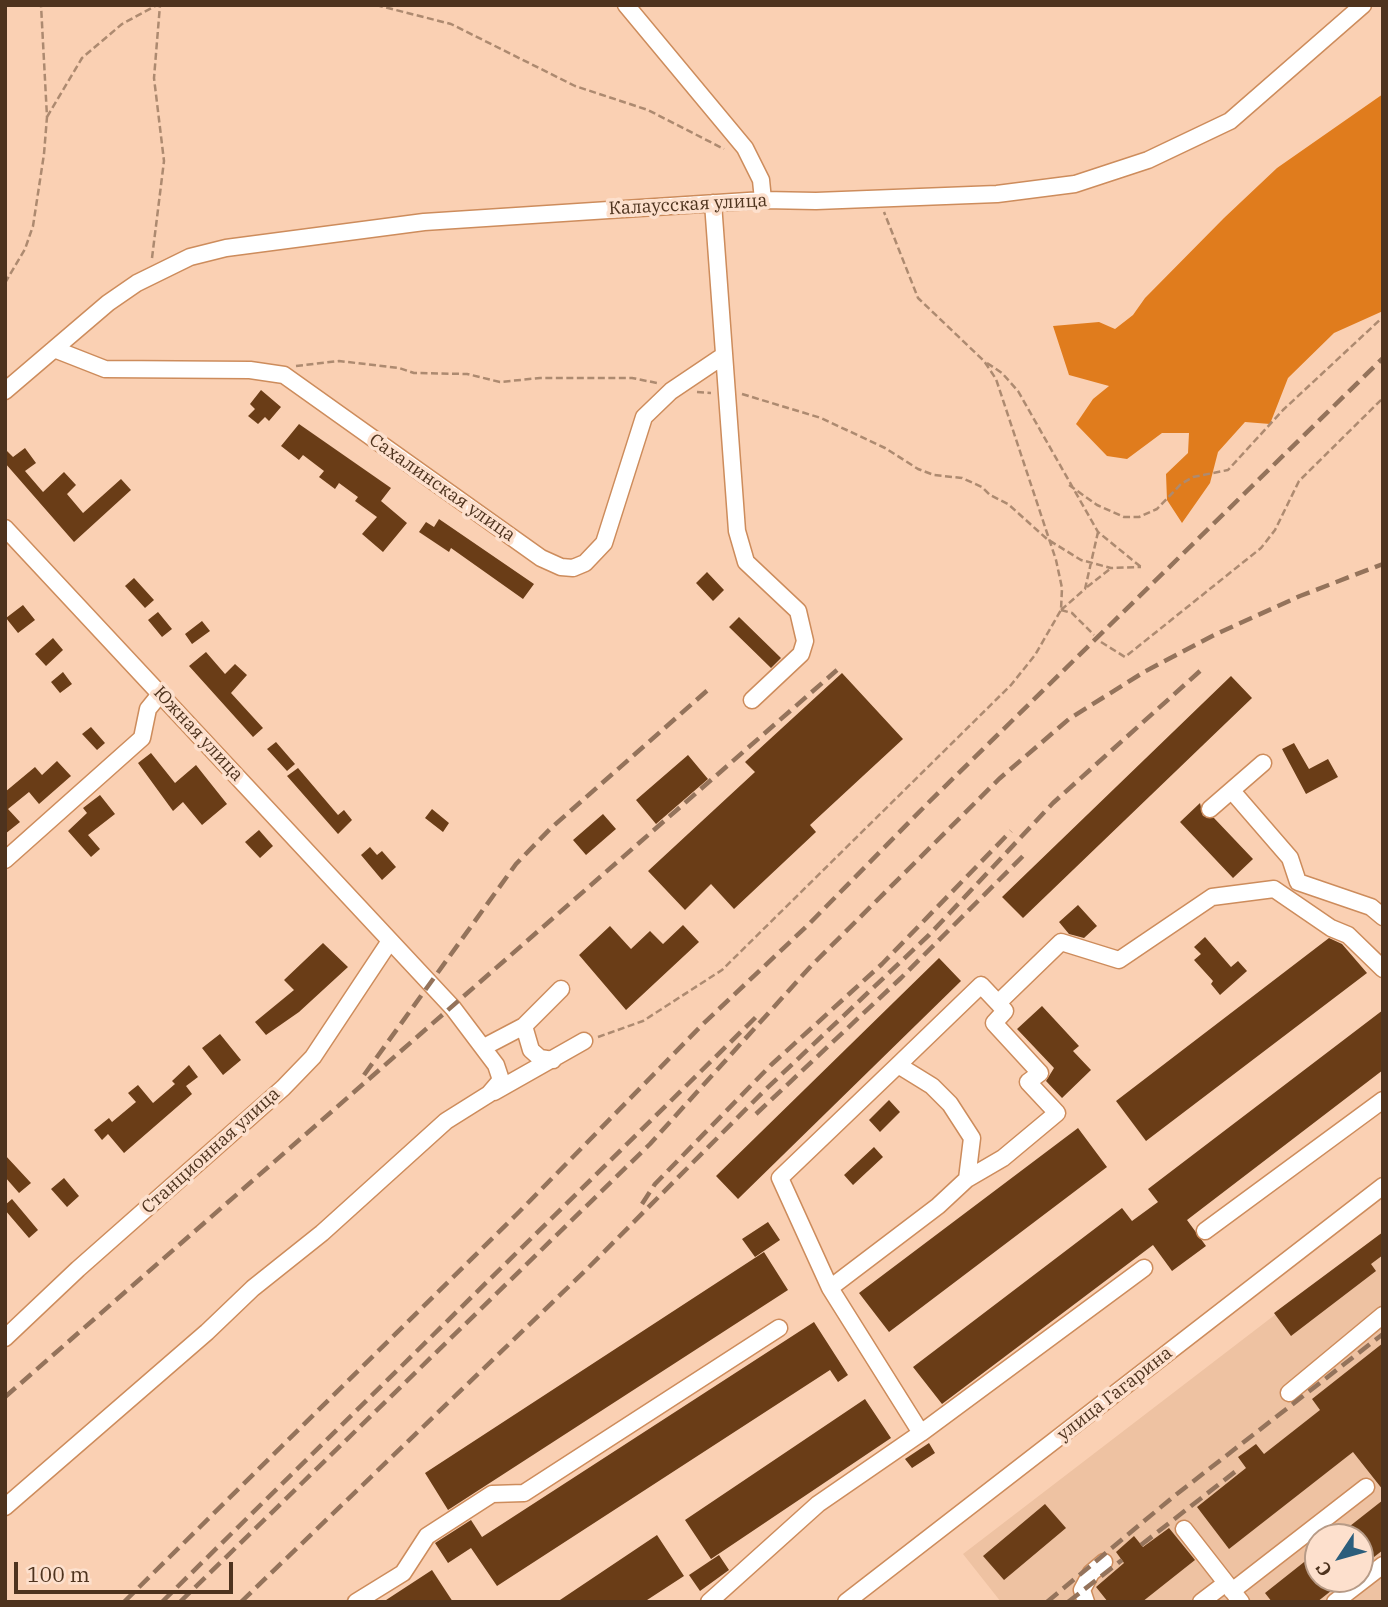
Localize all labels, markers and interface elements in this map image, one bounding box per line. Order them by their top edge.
street label: Калаусская улица [608,190,768,220]
street label: Сахалинская улица [365,429,519,547]
street label: Южная улица [149,682,247,786]
street label: Станционная улица [138,1083,284,1219]
street label: улица Гагарина [1053,1342,1177,1446]
north arrow [1304,1523,1374,1593]
scale bar [18,1548,236,1592]
text: С [1310,1557,1337,1581]
text: 100 m [27,1560,90,1588]

